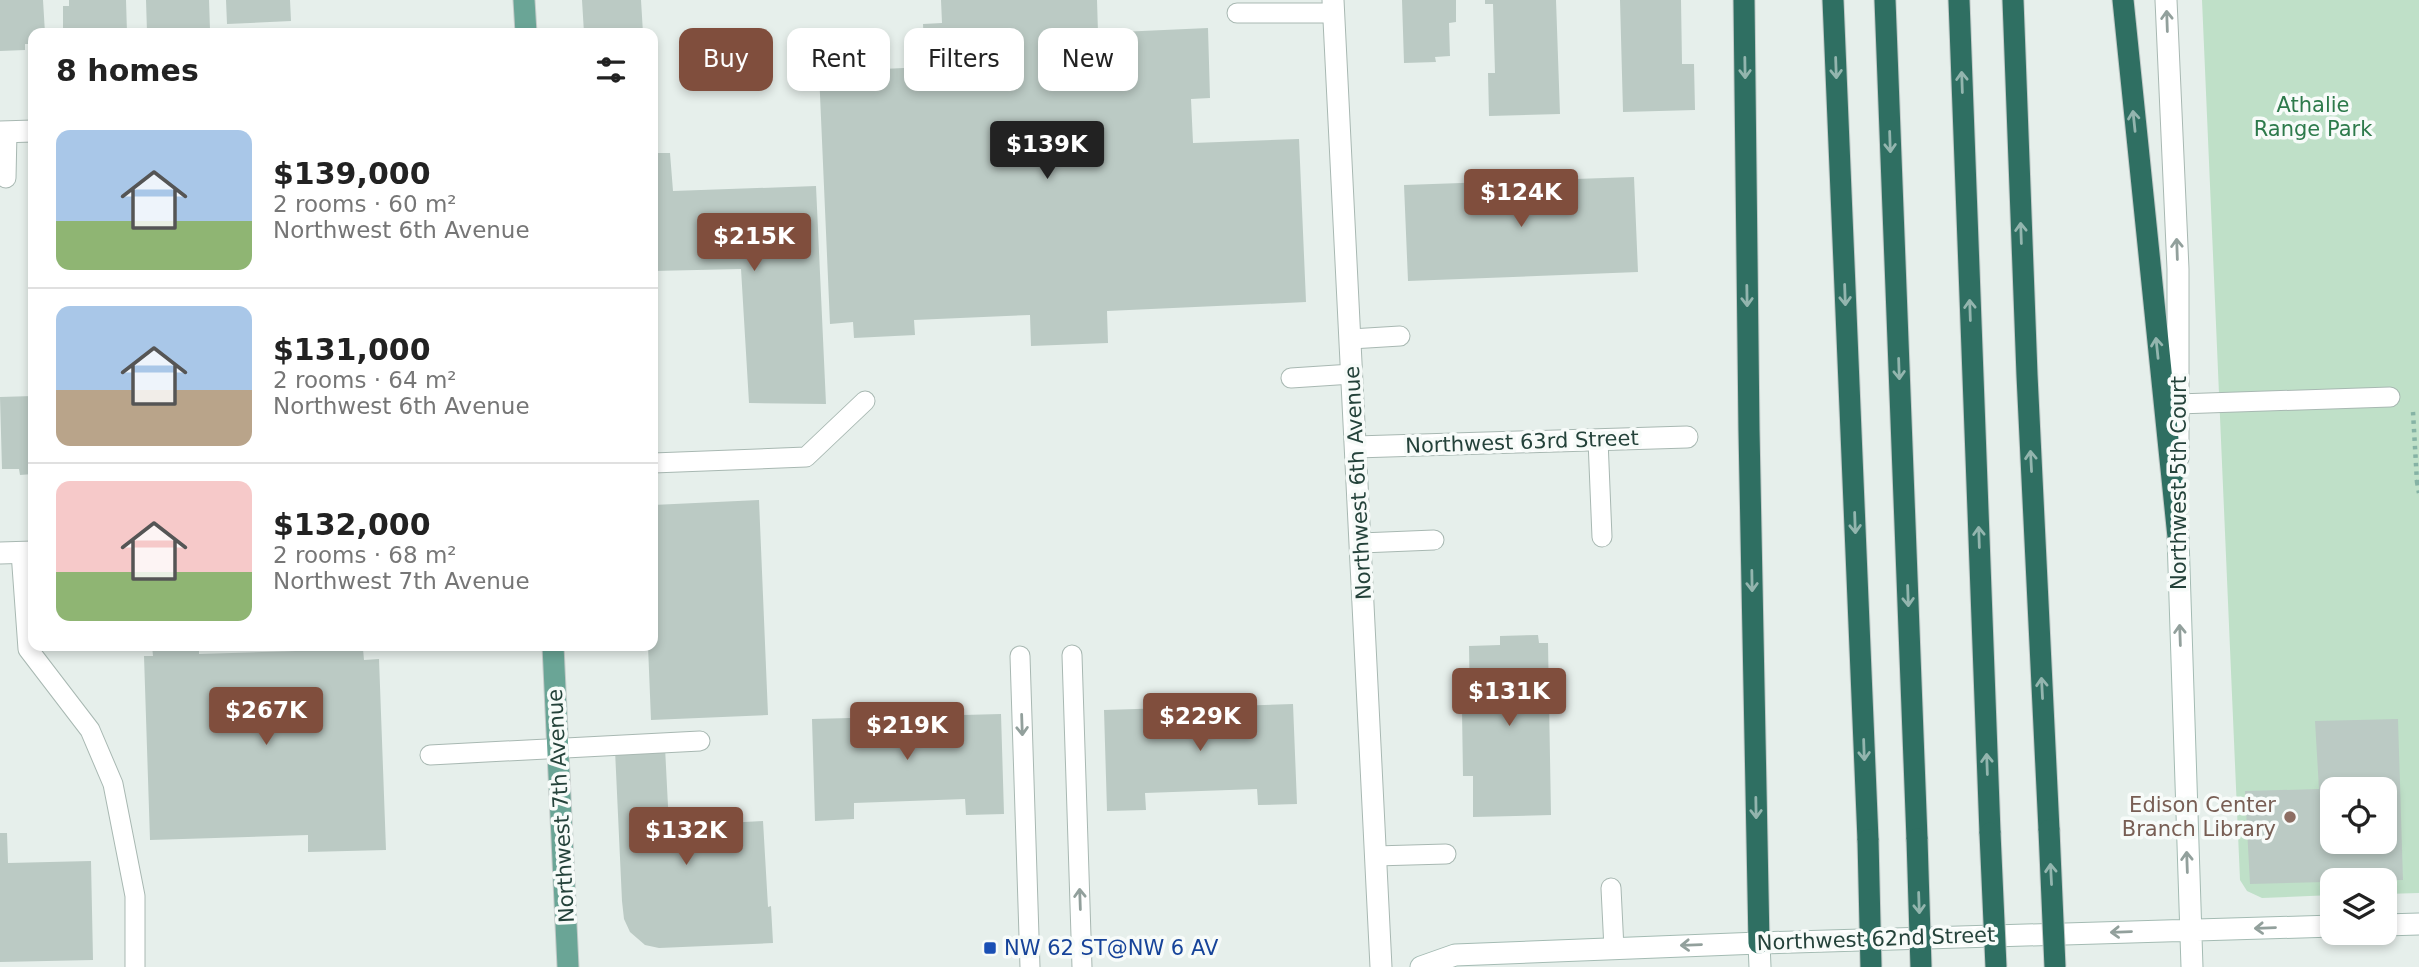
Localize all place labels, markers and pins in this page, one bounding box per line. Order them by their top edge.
pin: $139K [998,122,1096,181]
pin: $124K [1472,170,1570,229]
pin: $215K [705,214,803,273]
pin: $131K [1460,668,1558,728]
pin: $267K [217,688,315,747]
pin: $229K [1151,694,1249,753]
pin: $219K [858,702,956,762]
place label: Edison Center Branch Library [2122,793,2276,841]
pin: $132K [637,808,735,867]
marker: Edison Center Branch Library [2282,809,2298,825]
place label: NW 62 ST@NW 6 AV [1004,936,1219,960]
marker: NW 62 ST@NW 6 AV [982,940,998,956]

